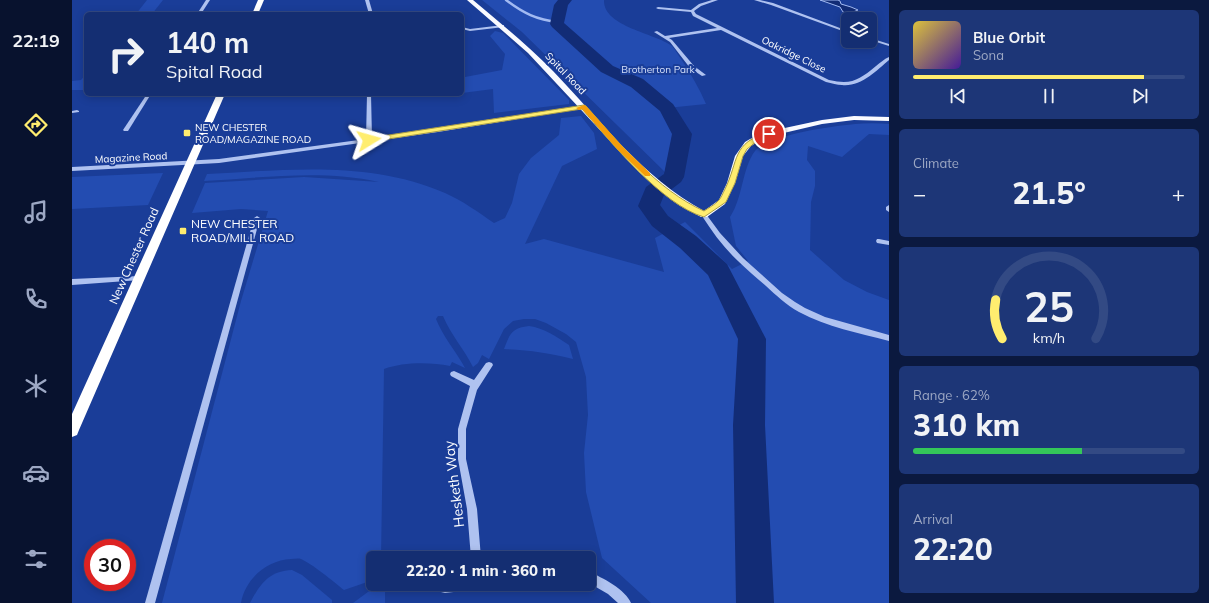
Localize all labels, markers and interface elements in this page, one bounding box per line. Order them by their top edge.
map controls [841,12,877,48]
button: layers [841,12,877,48]
text: 140 m [166,25,249,60]
icon: right [100,28,152,80]
text: Blue Orbit [973,28,1045,47]
text: 22:19 [12,29,60,52]
street label: Oakridge Close [759,33,828,76]
text: Sona [973,47,1004,63]
street label: Spital Road [542,50,589,97]
text: Spital Road [166,60,263,83]
park label: Brotherton Park [621,63,696,76]
icon: previous [947,85,969,107]
icon: pause [1038,85,1060,107]
icon: next [1129,85,1151,107]
icon: directions [22,111,50,139]
pin [752,117,786,151]
position arrow [348,119,390,161]
place label: NEW CHESTER ROAD/MAGAZINE ROAD [195,121,311,146]
icon: arrive [758,123,780,145]
marker: NEW CHESTER ROAD/MAGAZINE ROAD [182,128,192,138]
street label: Magazine Road [94,149,168,166]
text: Climate [913,155,959,171]
text: 21.5° [1012,174,1086,212]
text: − [913,180,926,208]
text: + [1172,180,1185,208]
icon: music [22,198,50,226]
street label: New Chester Road [105,205,162,306]
place label: NEW CHESTER ROAD/MILL ROAD [191,216,294,245]
marker: NEW CHESTER ROAD/MILL ROAD [178,226,188,236]
text: 25 [1024,280,1074,332]
icon: phone [22,285,50,313]
text: km/h [1033,329,1065,347]
icon: climate [22,372,50,400]
text: Range · 62% [913,387,990,403]
text: 310 km [913,406,1020,444]
street label: Hesketh Way [440,439,468,528]
icon: car [22,459,50,487]
text: Arrival [913,511,953,527]
text: 22:20 [913,530,993,568]
speed limit sign: 30 [84,539,136,591]
icon: filters [22,545,50,573]
text: 22:20 · 1 min · 360 m [406,561,556,580]

